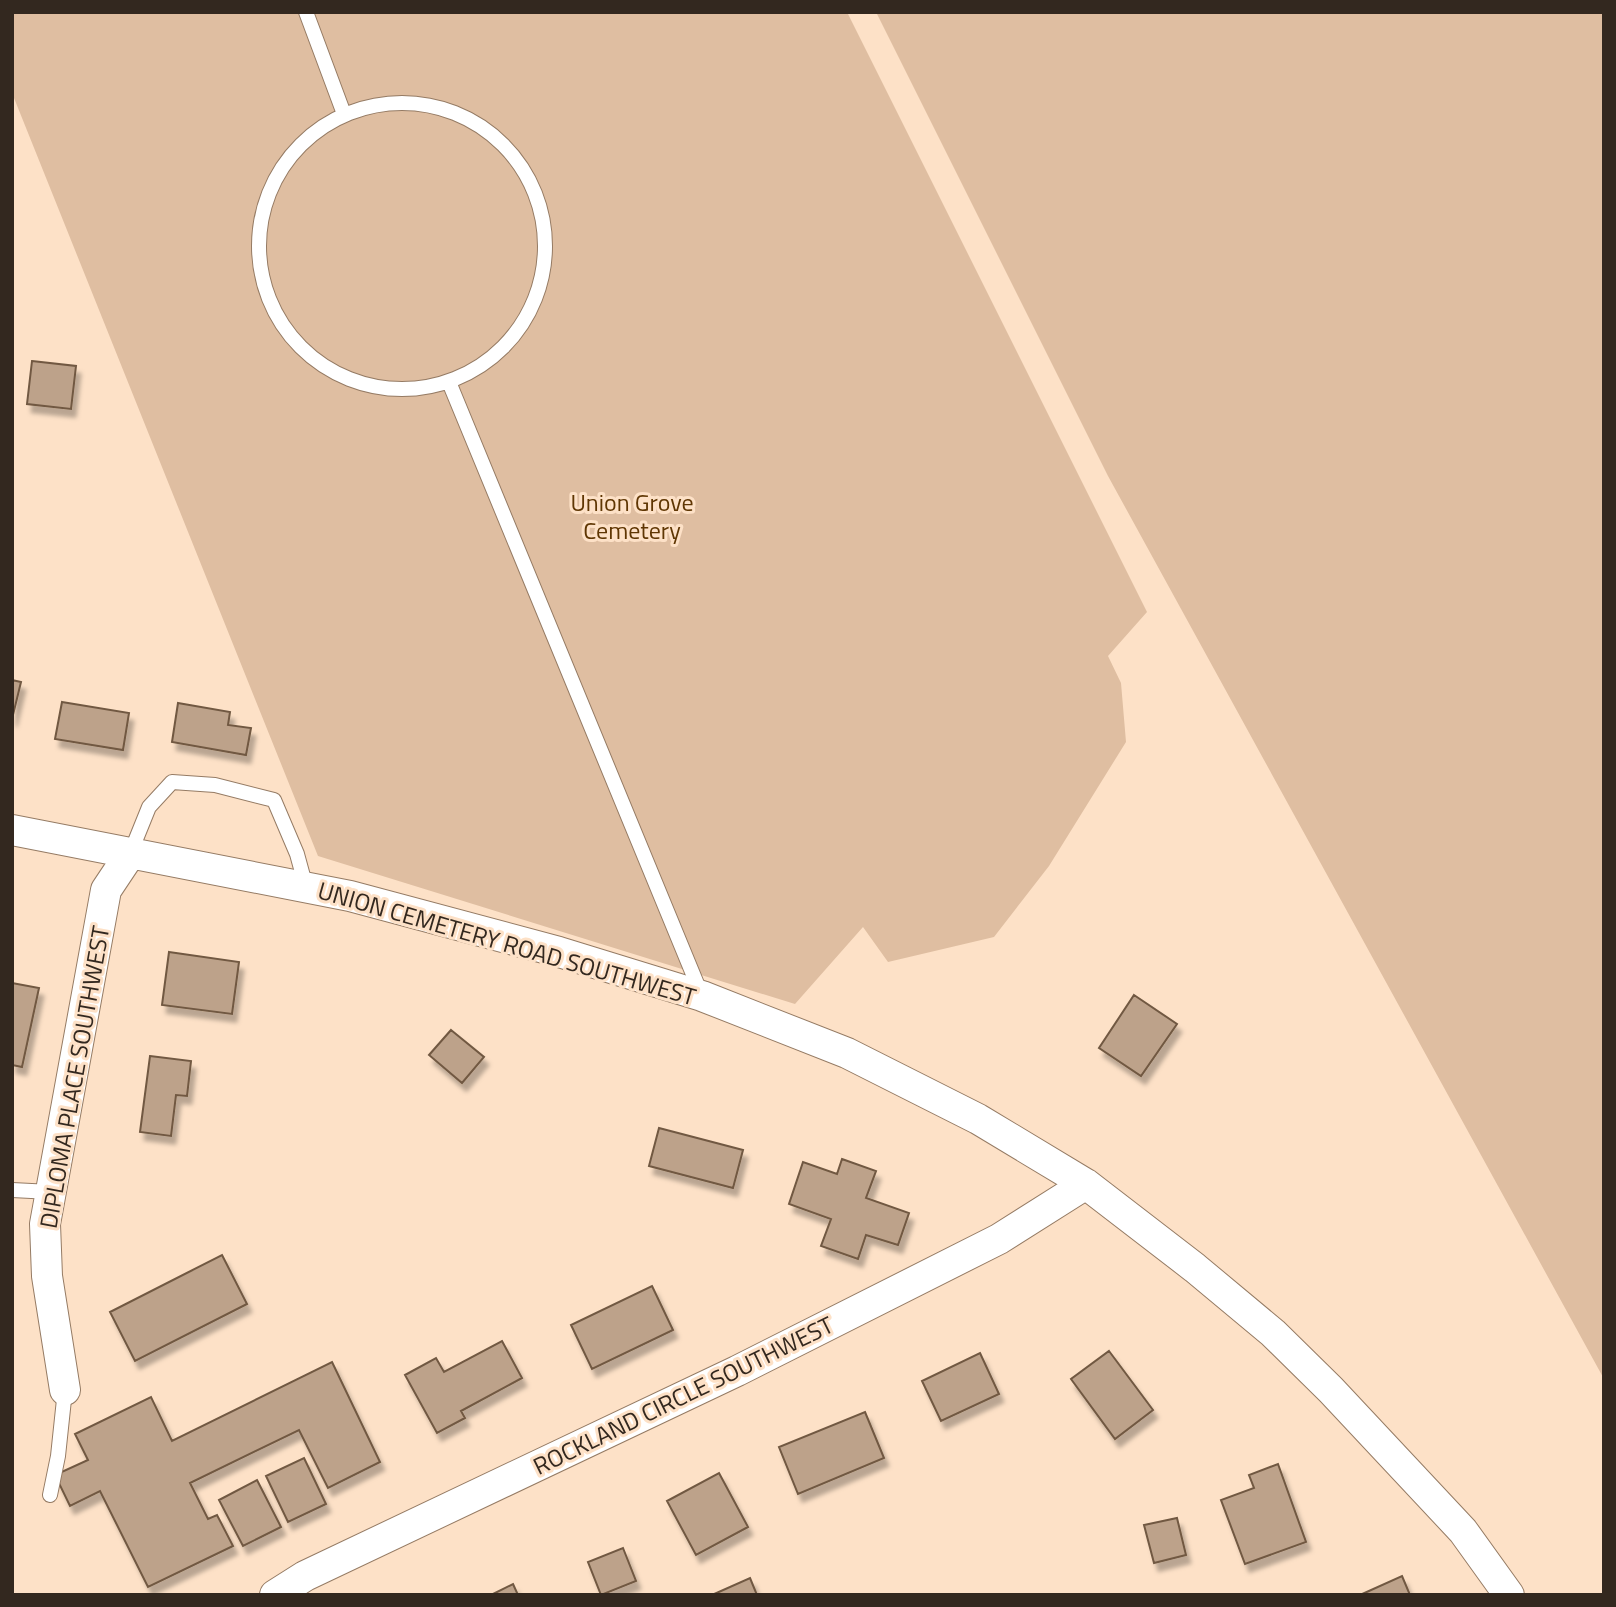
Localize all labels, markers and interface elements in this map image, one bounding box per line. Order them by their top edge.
park label: Union Grove Cemetery [570,484,694,548]
street label: UNION CEMETERY ROAD SOUTHWEST [314,872,701,1014]
street label: DIPLOMA PLACE SOUTHWEST [30,922,118,1231]
street label: ROCKLAND CIRCLE SOUTHWEST [527,1306,840,1484]

